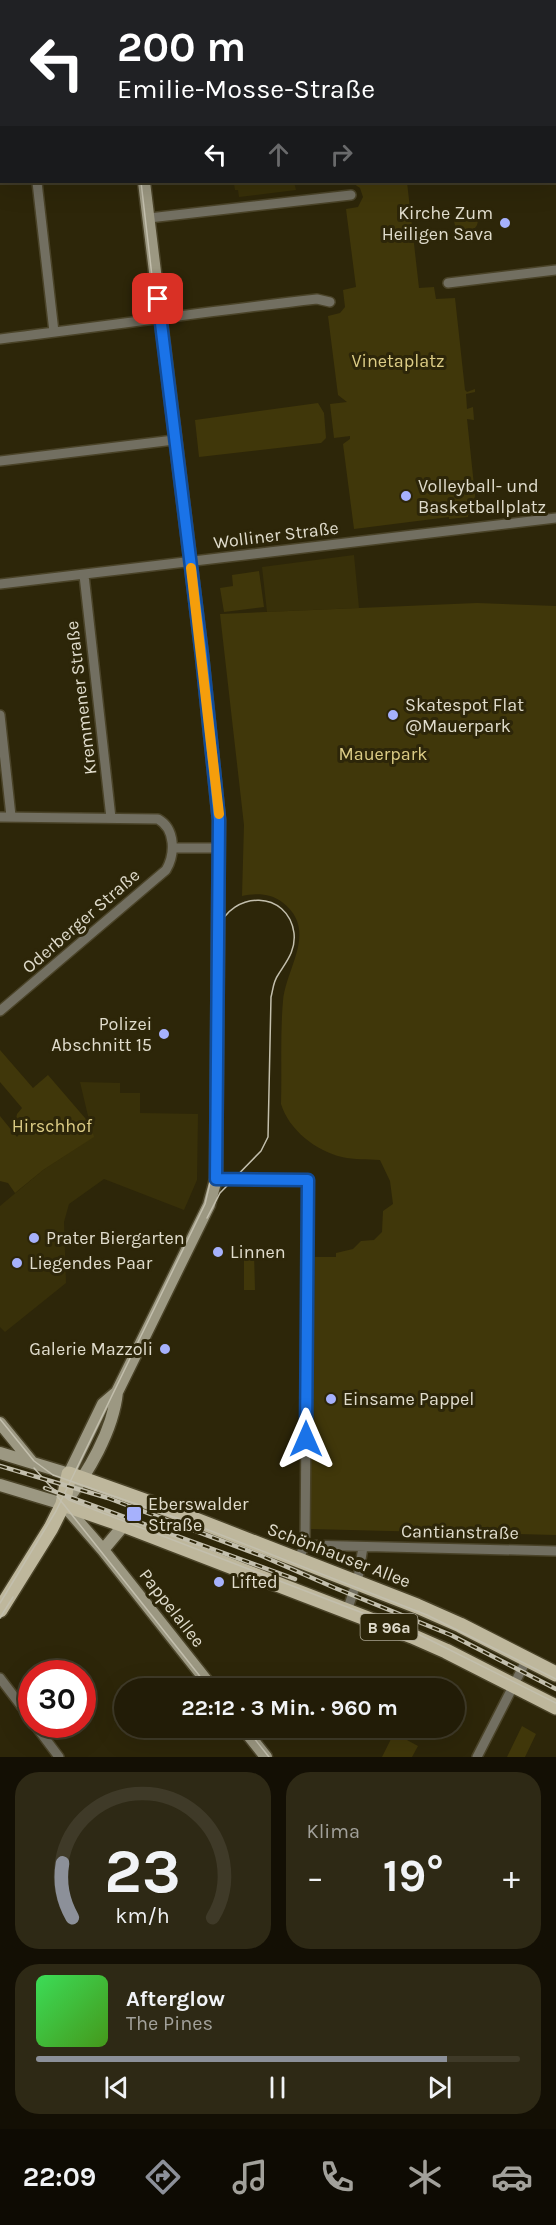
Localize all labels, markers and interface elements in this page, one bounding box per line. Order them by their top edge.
text: 200 m [117,22,246,72]
icon: left [18,24,96,102]
text: Emilie-Mosse-Straße [117,73,375,105]
icon: left [199,138,232,171]
icon: ahead [262,138,295,171]
icon: right [325,138,358,171]
place label: Kirche Zum Heiligen Sava [382,202,493,245]
marker: Kirche Zum Heiligen Sava [498,216,512,230]
pin [132,273,183,324]
icon: arrive [141,282,174,315]
park label: Vinetaplatz [351,350,445,372]
place label: Volleyball- und Basketballplatz [418,475,546,518]
marker: Volleyball- und Basketballplatz [399,489,413,503]
street label: Wolliner Straße [212,516,340,554]
street label: Kremmener Straße [61,620,101,776]
place label: Skatespot Flat @Mauerpark [405,694,524,737]
marker: Skatespot Flat @Mauerpark [386,708,400,722]
park label: Mauerpark [339,743,427,765]
street label: Oderberger Straße [18,864,144,978]
place label: Polizei Abschnitt 15 [51,1013,152,1056]
marker: Polizei Abschnitt 15 [157,1027,171,1041]
park label: Hirschhof [12,1115,93,1137]
place label: Prater Biergarten [46,1227,185,1249]
marker: Prater Biergarten [27,1231,41,1245]
place label: Linnen [230,1241,286,1263]
marker: Linnen [211,1245,225,1259]
place label: Liegendes Paar [29,1252,153,1274]
marker: Liegendes Paar [10,1256,24,1270]
place label: Galerie Mazzoli [29,1338,153,1360]
marker: Galerie Mazzoli [158,1342,172,1356]
place label: Einsame Pappel [343,1388,474,1410]
marker: Einsame Pappel [324,1392,338,1406]
position arrow [274,1407,338,1471]
place label: Eberswalder Straße [148,1493,249,1536]
marker: Eberswalder Straße [125,1505,143,1523]
street label: Schönhauser Allee [264,1518,414,1592]
street label: Cantianstraße [401,1520,519,1544]
street label: Pappelallee [134,1564,210,1652]
place label: Lifted [231,1571,278,1593]
marker: Lifted [212,1575,226,1589]
road number: B 96a [360,1614,418,1640]
speed limit sign: 30 [18,1660,96,1738]
text: 22:12 · 3 Min. · 960 m [181,1695,398,1721]
text: Klima [307,1820,360,1843]
text: 23 [104,1835,181,1908]
text: 19° [383,1850,444,1902]
text: − [307,1858,324,1896]
text: + [503,1858,520,1896]
text: km/h [116,1903,170,1928]
text: Afterglow [126,1986,225,2012]
text: The Pines [126,2012,213,2035]
icon: previous [100,2071,133,2104]
icon: pause [261,2071,294,2104]
icon: next [423,2071,456,2104]
icon: directions [142,2156,184,2198]
icon: music [229,2156,271,2198]
icon: phone [316,2156,358,2198]
icon: climate [404,2156,446,2198]
icon: car [491,2156,533,2198]
text: 22:09 [23,2161,96,2193]

